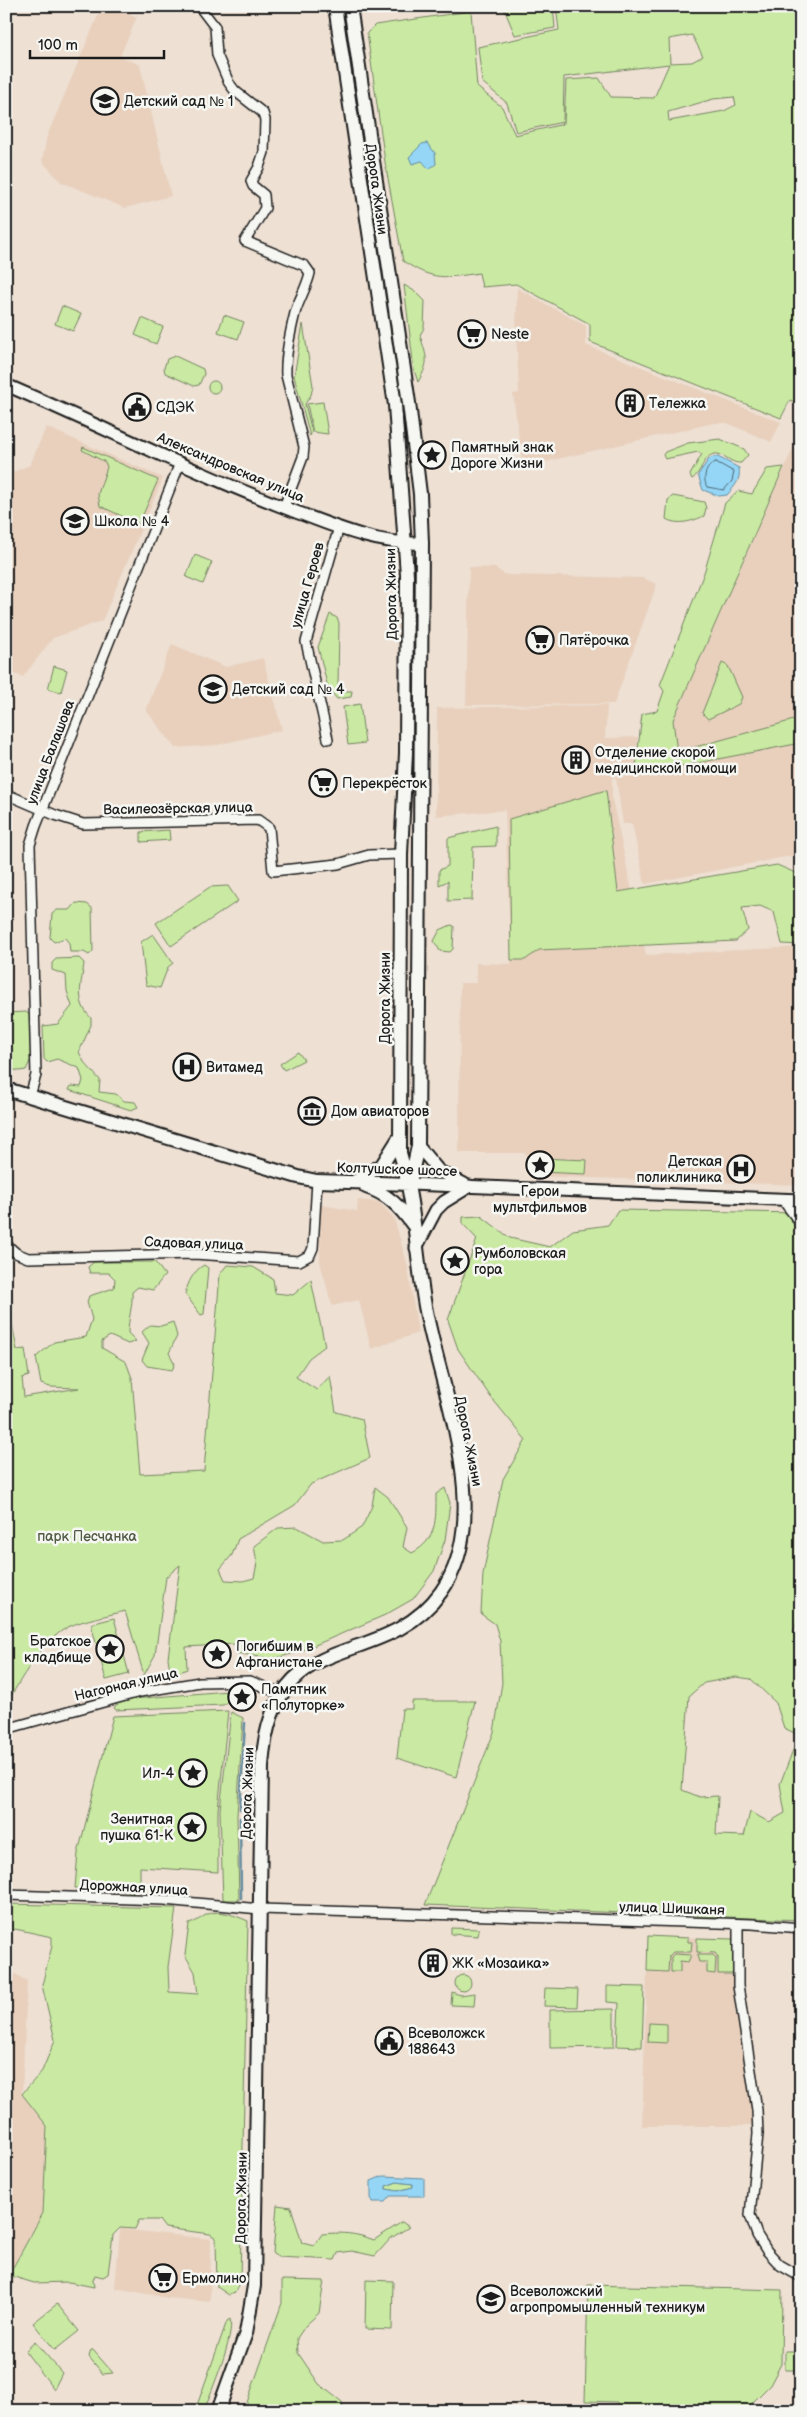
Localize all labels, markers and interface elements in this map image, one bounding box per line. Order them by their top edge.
scale bar [30,28,164,60]
text: 100 m [38,36,78,55]
school or university icon: Детский сад № 1 [90,86,120,116]
place label: Детский сад № 1 [124,93,234,110]
street label: Дорога Жизни [362,142,391,236]
supermarket icon: Neste [457,319,487,349]
place label: Neste [491,326,529,343]
building icon: Тележка [615,388,645,418]
public building icon: СДЭК [122,392,152,422]
place label: Тележка [649,395,707,412]
place label: СДЭК [156,399,195,416]
street label: Александровская улица [154,428,308,506]
place label: Памятный знак Дороге Жизни [451,439,554,472]
place icon: Памятный знак Дороге Жизни [417,440,447,470]
school or university icon: Школа № 4 [60,506,90,536]
place label: Школа № 4 [94,513,170,530]
street label: улица Героев [287,540,328,630]
street label: Дорога Жизни [382,548,401,640]
supermarket icon: Пятёрочка [525,625,555,655]
place label: Пятёрочка [559,632,630,649]
school or university icon: Детский сад № 4 [198,674,228,704]
place label: Детский сад № 4 [232,681,345,698]
street label: улица Балашова [23,697,78,807]
place label: Отделение скорой медицинской помощи [595,744,737,777]
building icon: Отделение скорой медицинской помощи [561,745,591,775]
supermarket icon: Перекрёсток [308,768,338,798]
place label: Перекрёсток [342,775,427,792]
street label: Василеозёрская улица [103,799,254,818]
street label: Дорога Жизни [377,952,394,1044]
hospital icon: Витамед [172,1052,202,1082]
place label: Витамед [206,1059,263,1076]
museum icon: Дом авиаторов [297,1096,327,1126]
place label: Дом авиаторов [331,1103,430,1120]
place icon: Герои мультфильмов [525,1150,555,1180]
place label: Детская поликлиника [637,1153,723,1186]
hospital icon: Детская поликлиника [726,1154,756,1184]
street label: Колтушское шоссе [336,1159,458,1180]
place label: Герои мультфильмов [493,1183,588,1216]
street label: Садовая улица [144,1233,245,1254]
place label: Румболовская гора [474,1245,566,1278]
place icon: Румболовская гора [440,1246,470,1276]
street label: Дорога Жизни [451,1394,486,1488]
park label: парк Песчанка [37,1528,138,1545]
place label: Братское кладбище [24,1633,91,1666]
place icon: Братское кладбище [95,1634,125,1664]
place label: Погибшим в Афганистане [235,1638,323,1671]
place icon: Погибшим в Афганистане [202,1639,232,1669]
street label: Нагорная улица [73,1664,180,1705]
place label: Памятник «Полуторке» [261,1681,345,1714]
place icon: Памятник «Полуторке» [227,1682,257,1712]
street label: Дорога Жизни [237,1747,258,1839]
place icon: Ил-4 [178,1758,208,1788]
place label: Ил-4 [142,1765,174,1782]
place label: Зенитная пушка 61-К [100,1811,174,1844]
place icon: Зенитная пушка 61-К [177,1812,207,1842]
street label: Дорожная улица [79,1876,189,1899]
street label: улица Шишканя [619,1898,725,1919]
building icon: ЖК «Мозаика» [418,1948,448,1978]
place label: ЖК «Мозаика» [452,1955,550,1972]
place label: Всеволожск 188643 [408,2025,485,2058]
public building icon: Всеволожск 188643 [374,2026,404,2056]
street label: Дорога Жизни [232,2152,251,2244]
supermarket icon: Ермолино [148,2263,178,2293]
place label: Ермолино [182,2270,246,2287]
place label: Всеволожский агропромышленный техникум [510,2283,705,2316]
school or university icon: Всеволожский агропромышленный техникум [476,2284,506,2314]

